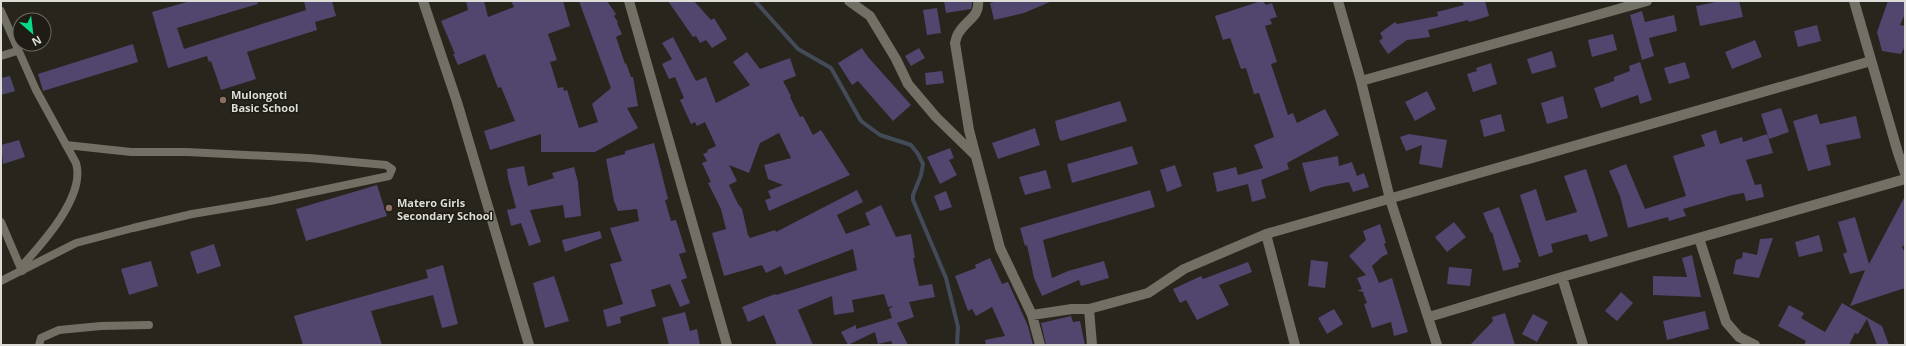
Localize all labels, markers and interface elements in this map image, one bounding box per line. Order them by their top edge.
north arrow [12,12,52,52]
text: N [29,33,44,50]
place label: Mulongoti Basic School [231,87,298,115]
marker: Mulongoti Basic School [218,95,228,105]
place label: Matero Girls Secondary School [397,195,493,223]
marker: Matero Girls Secondary School [384,203,394,213]

